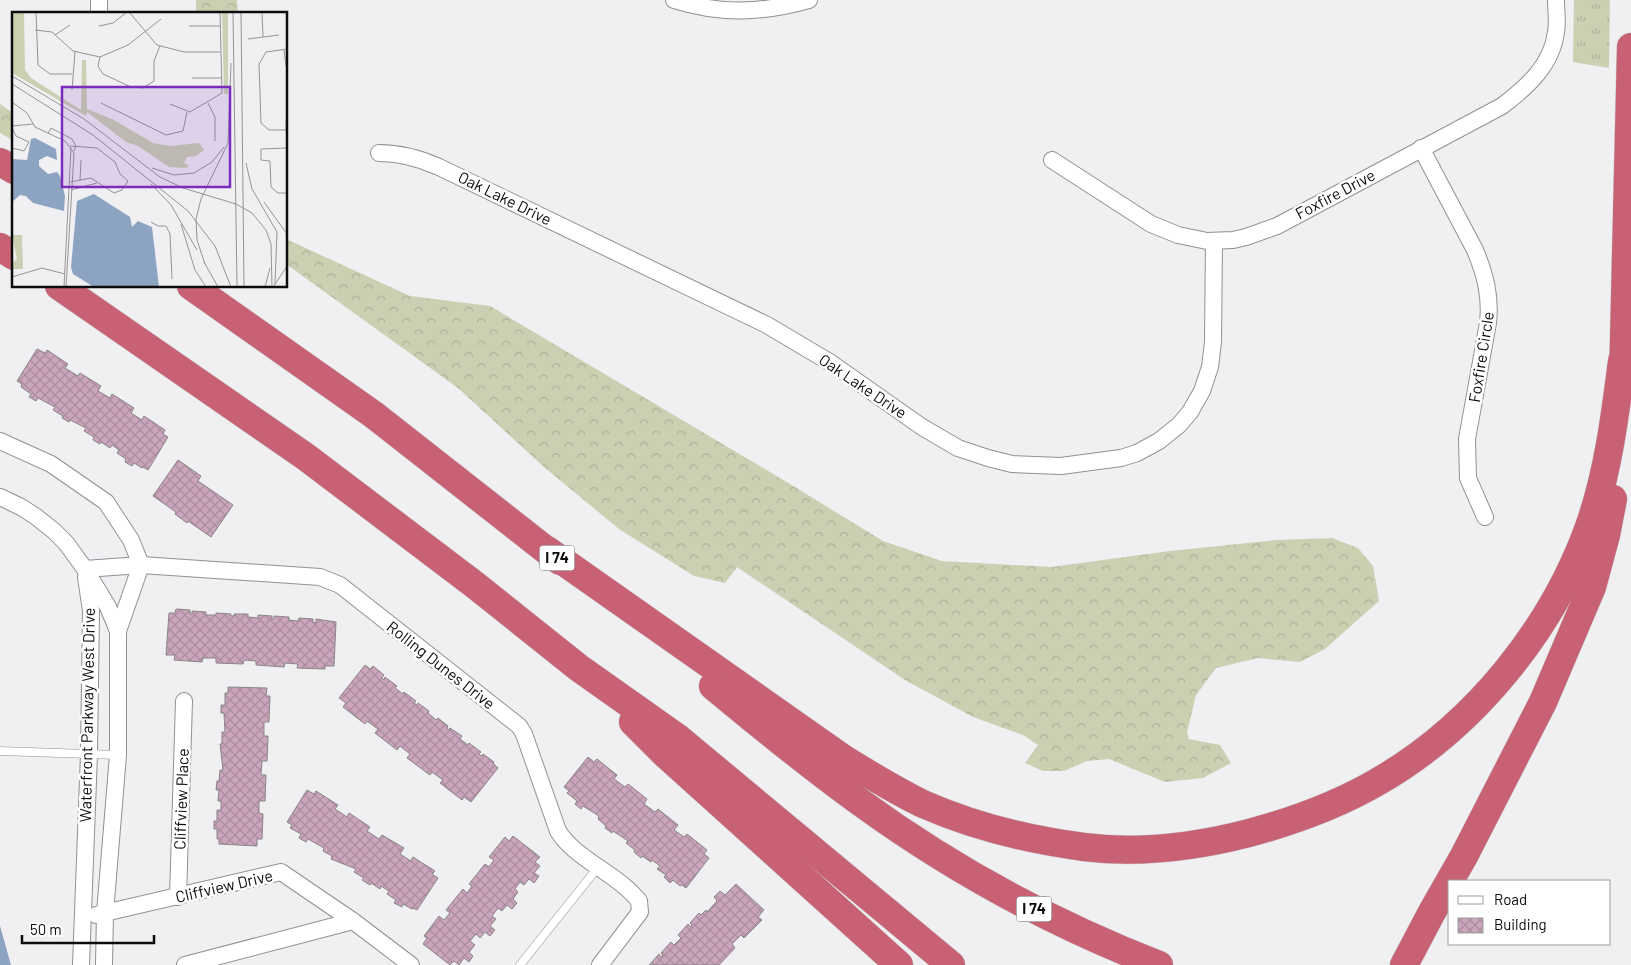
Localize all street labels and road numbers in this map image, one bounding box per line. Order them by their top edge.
street label: Foxfire Drive [1292,165,1378,222]
street label: Oak Lake Drive [455,167,555,228]
street label: Foxfire Circle [1464,310,1497,404]
street label: Oak Lake Drive [816,349,911,422]
road number: I 74 [540,546,574,570]
street label: Waterfront Parkway West Drive [75,607,98,823]
street label: Rolling Dunes Drive [383,616,499,713]
street label: Cliffview Place [169,748,192,850]
street label: Cliffview Drive [173,865,274,906]
road number: I 74 [1016,896,1052,922]

